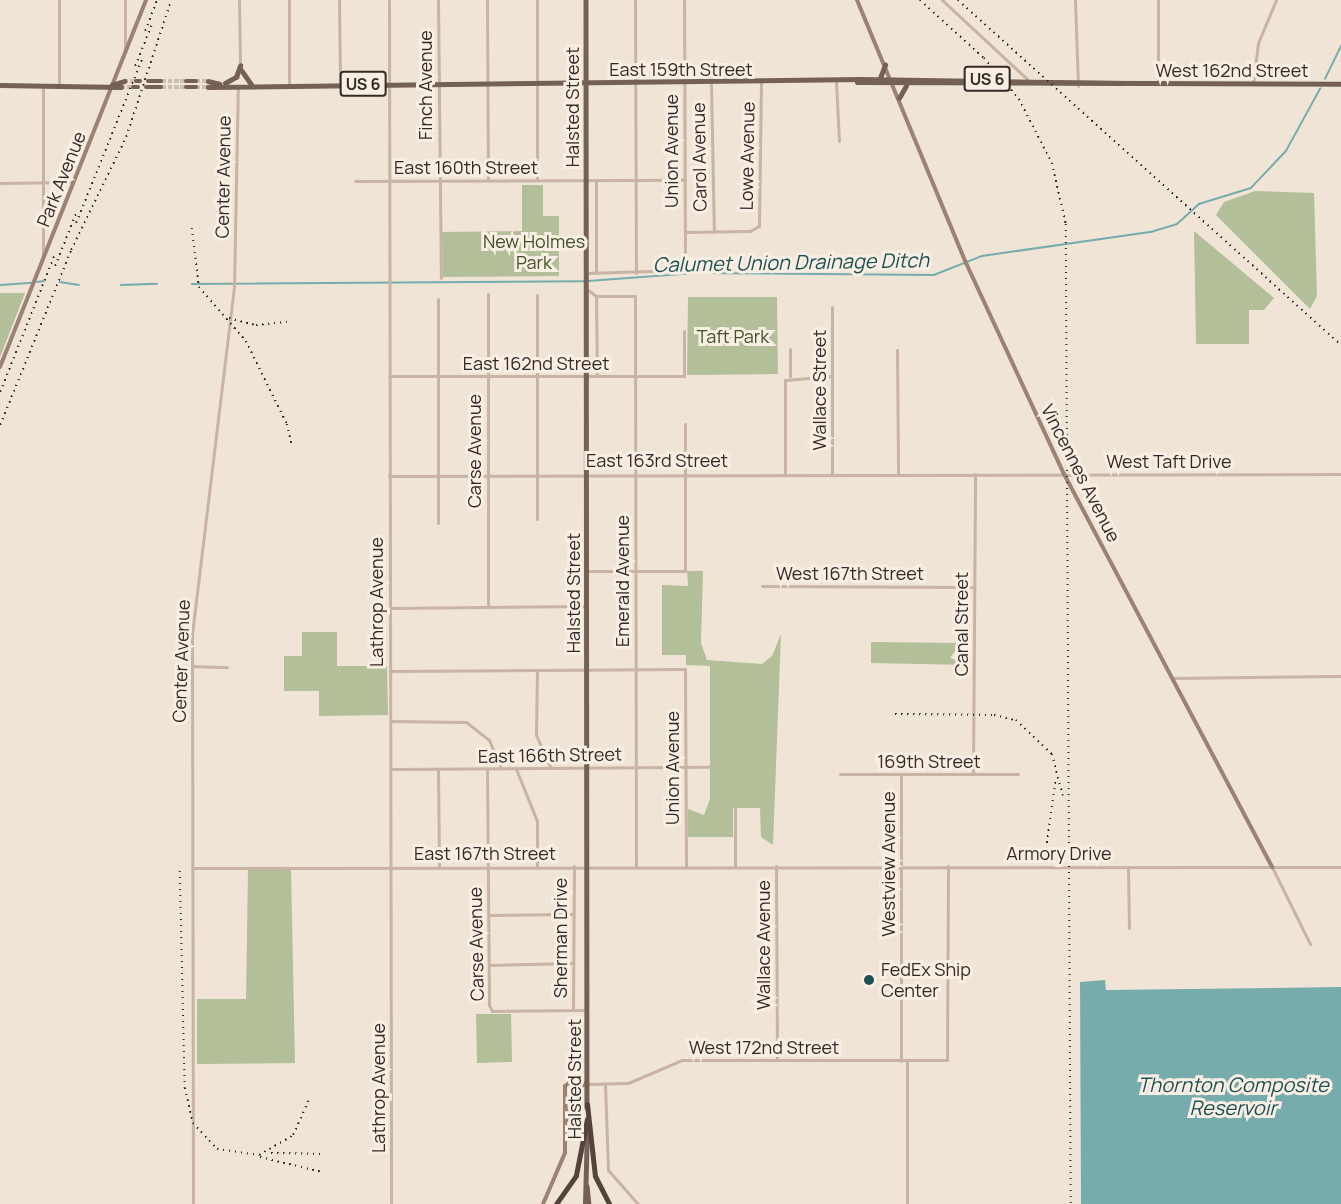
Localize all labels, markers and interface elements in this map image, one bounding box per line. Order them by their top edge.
street label: Finch Avenue [414,30,436,140]
street label: Halsted Street [561,47,583,167]
street label: East 159th Street [609,58,753,80]
street label: West 162nd Street [1156,59,1308,81]
road number: US 6 [963,66,1011,92]
road number: US 6 [339,71,387,97]
street label: Union Avenue [660,94,682,208]
street label: Lowe Avenue [735,101,759,211]
street label: Carol Avenue [687,102,711,212]
street label: Center Avenue [211,115,235,239]
street label: Park Avenue [32,128,90,230]
street label: East 160th Street [394,156,538,178]
park label: New Holmes Park [483,231,585,274]
water label: Calumet Union Drainage Ditch [653,248,929,276]
park label: Taft Park [697,325,769,347]
street label: Wallace Street [808,329,830,451]
street label: East 162nd Street [463,352,609,374]
street label: Carse Avenue [463,394,485,508]
street label: Vincennes Avenue [1037,400,1125,546]
street label: East 163rd Street [586,449,728,471]
street label: West Taft Drive [1106,450,1232,472]
street label: Emerald Avenue [611,515,633,647]
street label: Halsted Street [562,533,584,653]
street label: Lathrop Avenue [365,537,387,667]
street label: West 167th Street [776,562,924,584]
street label: Canal Street [950,572,972,676]
street label: Center Avenue [168,599,194,723]
street label: Union Avenue [661,711,683,825]
street label: East 166th Street [478,743,622,767]
street label: 169th Street [877,750,981,772]
street label: Westview Avenue [877,791,899,937]
street label: East 167th Street [414,842,556,864]
street label: Armory Drive [1006,842,1112,864]
street label: Sherman Drive [549,878,571,998]
street label: Wallace Avenue [752,880,774,1010]
street label: Carse Avenue [464,887,488,1001]
place label: FedEx Ship Center [881,959,971,1002]
marker: FedEx Ship Center [862,973,876,987]
street label: Halsted Street [563,1019,585,1139]
street label: Lathrop Avenue [367,1023,389,1153]
street label: West 172nd Street [689,1036,839,1058]
water label: Thornton Composite Reservoir [1137,1072,1329,1119]

